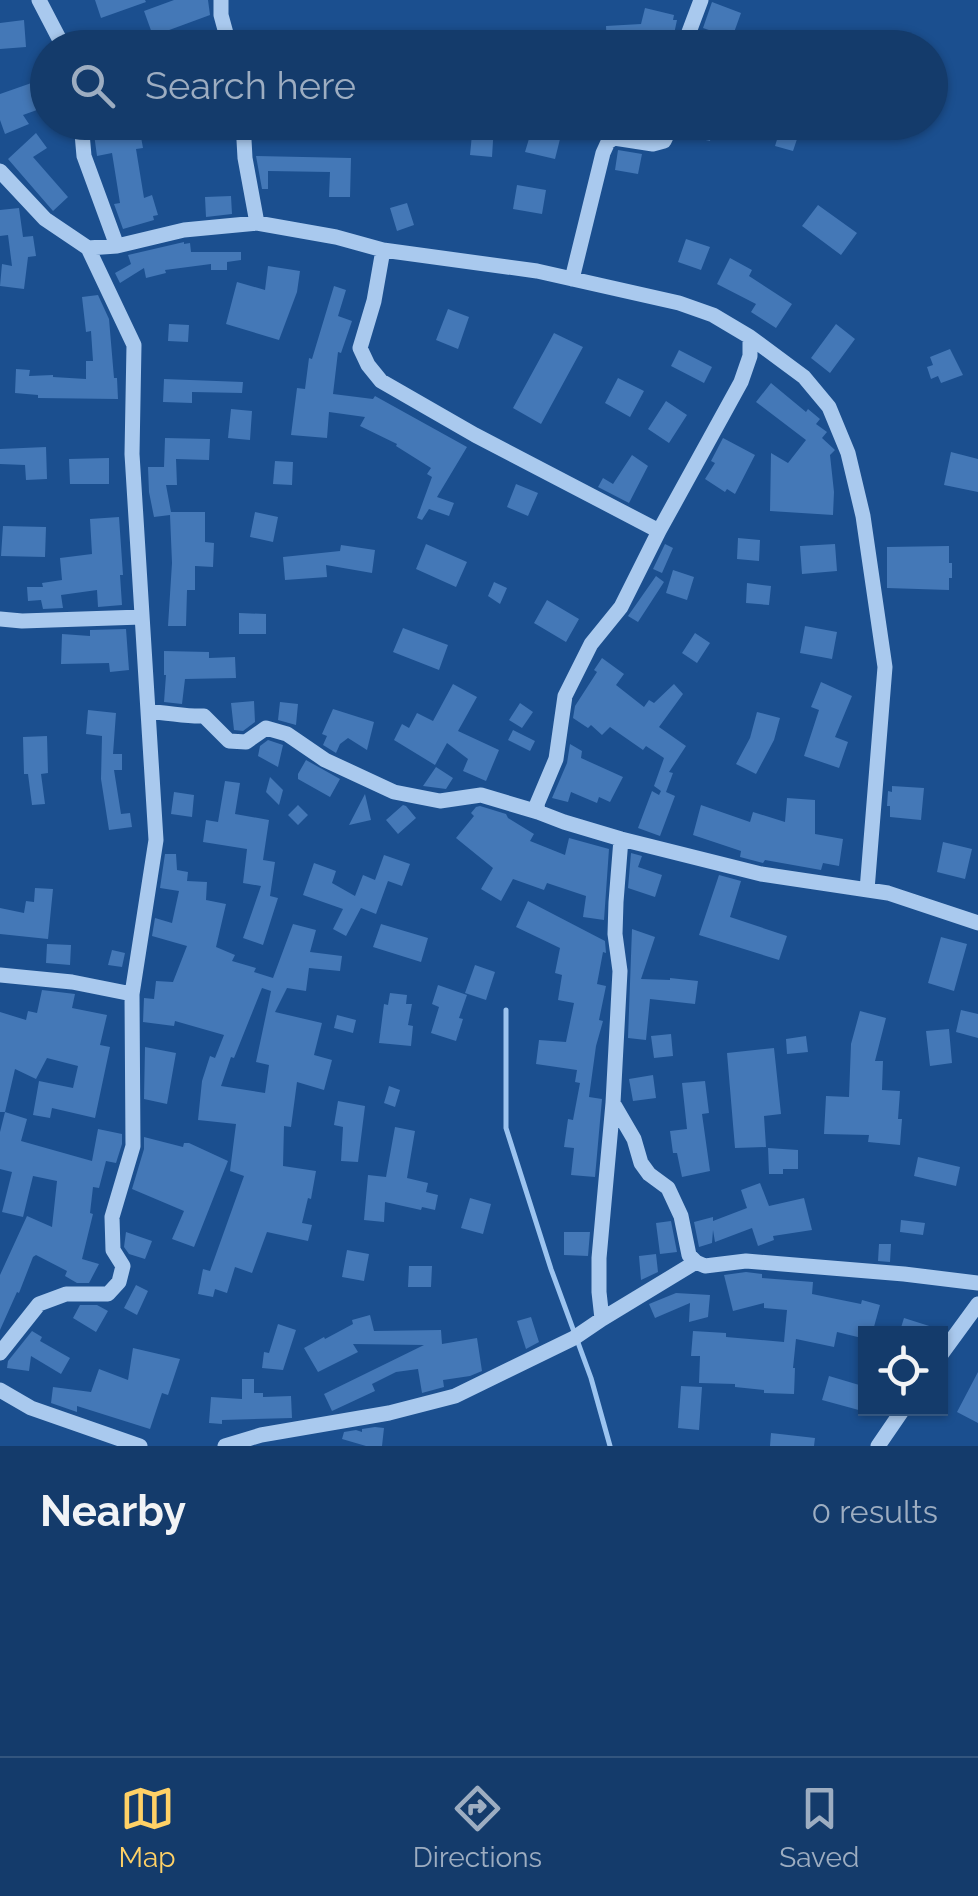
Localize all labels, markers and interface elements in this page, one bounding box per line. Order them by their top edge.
search box [30,30,948,140]
icon: search [65,58,120,113]
text: Search here [145,63,356,108]
map controls [858,1326,948,1416]
button: locate [858,1326,948,1416]
text: Nearby [40,1487,186,1536]
text: 0 results [811,1493,938,1530]
tab: Map [119,1781,176,1874]
tab: Directions [413,1781,542,1874]
tab: Saved [779,1781,859,1874]

